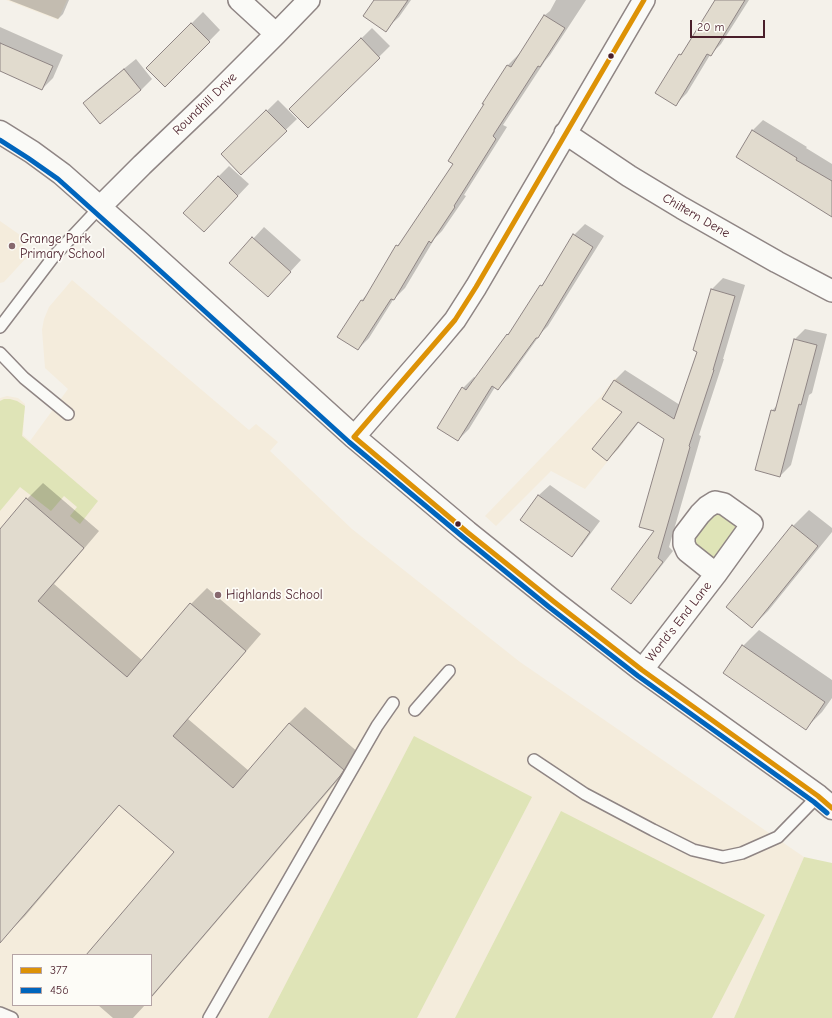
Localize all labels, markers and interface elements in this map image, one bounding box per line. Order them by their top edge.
scale bar [692,12,767,38]
text: 20 m [697,20,725,34]
unlabelled marker [606,51,616,61]
street label: Roundhill Drive [170,70,240,138]
street label: Chiltern Dene [659,190,733,242]
place label: Grange Park Primary School [20,231,105,262]
marker: Grange Park Primary School [7,241,17,251]
unlabelled marker [453,519,463,529]
street label: World's End Lane [643,579,715,665]
place label: Highlands School [226,587,323,603]
marker: Highlands School [213,590,223,600]
legend [12,954,152,1006]
text: 377 [50,963,67,977]
text: 456 [50,983,69,997]

